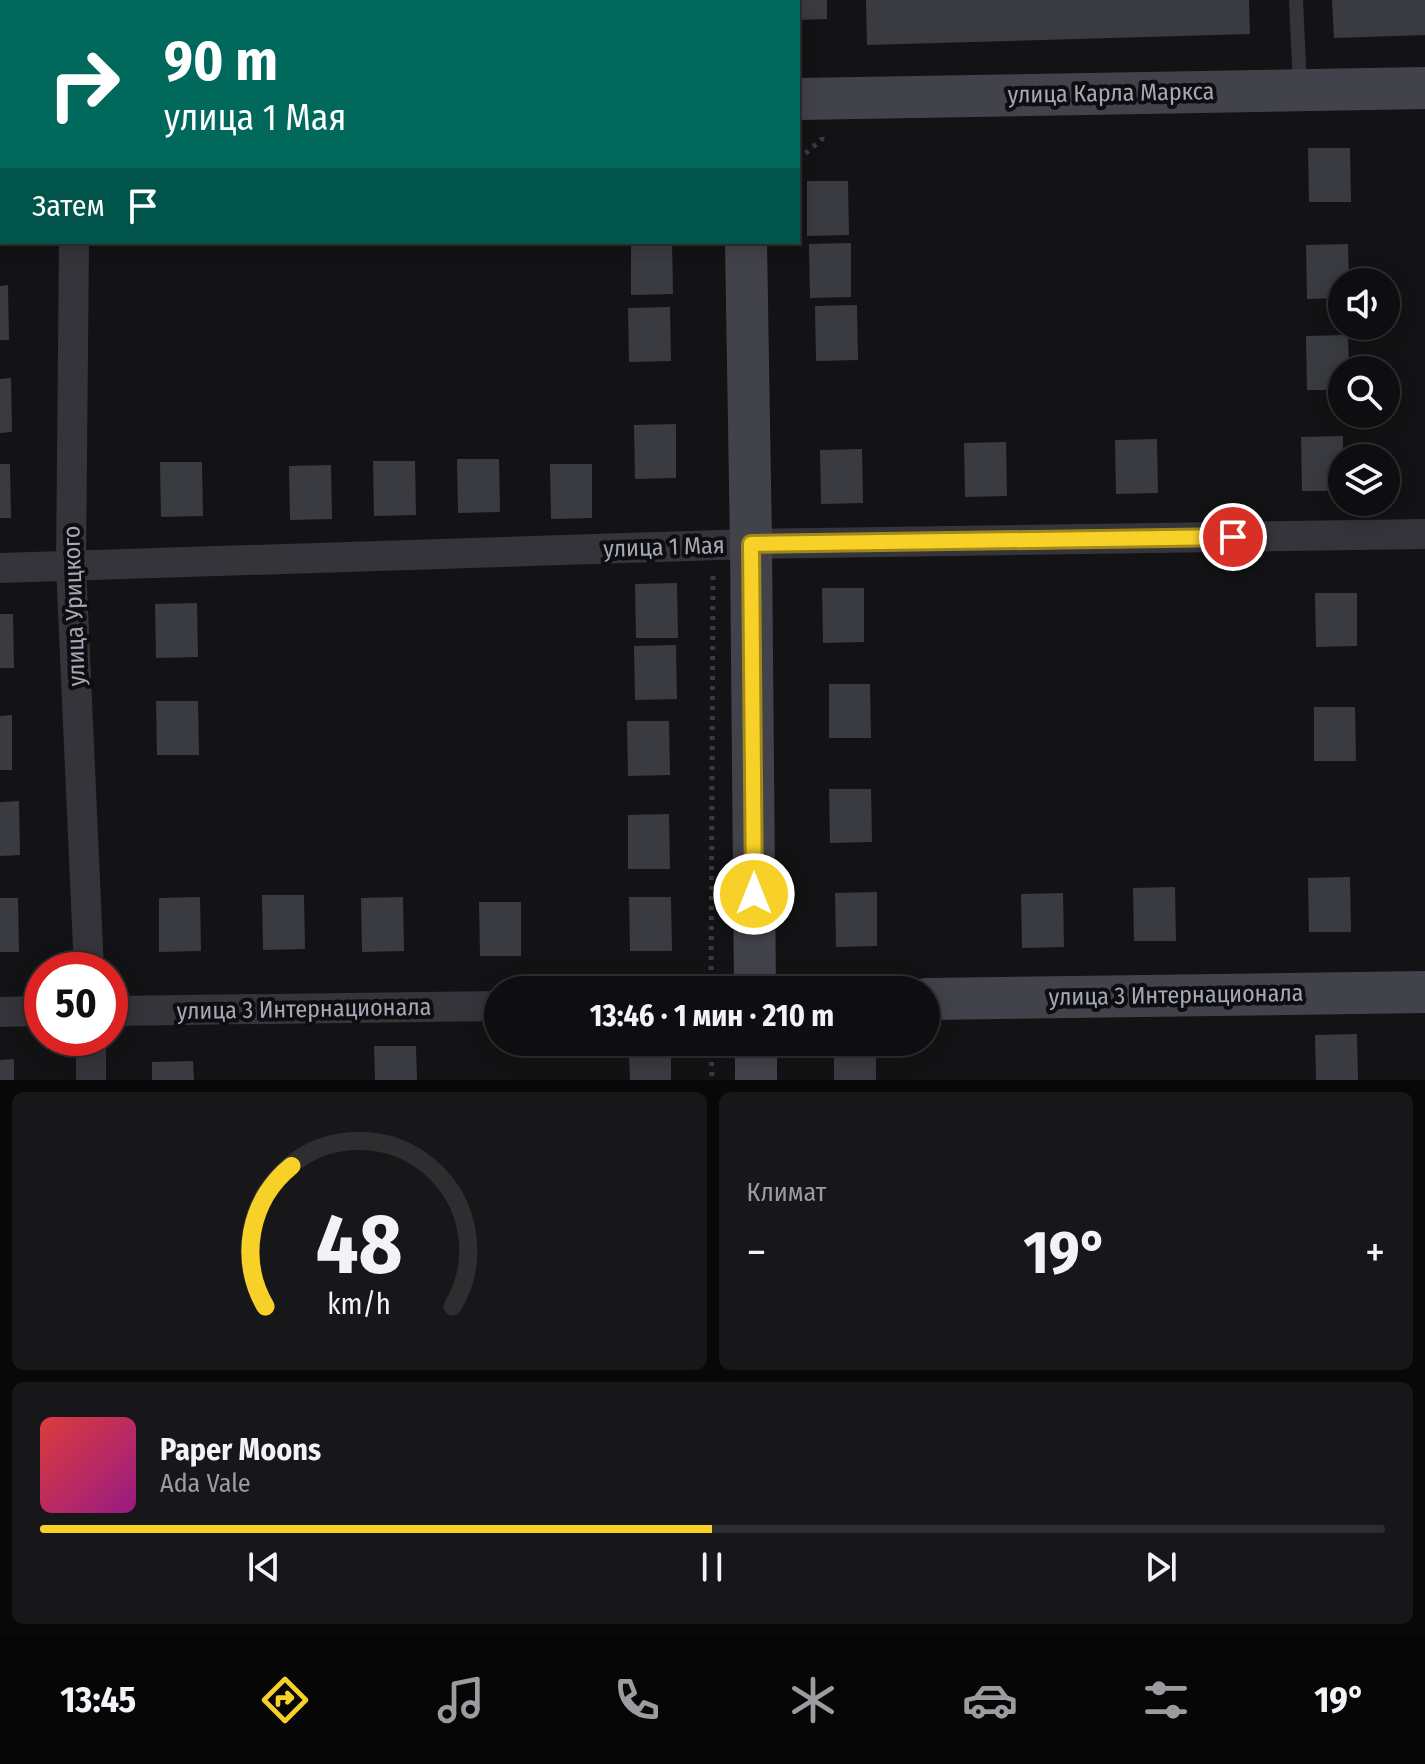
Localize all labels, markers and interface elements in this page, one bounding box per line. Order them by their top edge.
text: 90 m [164,28,278,95]
icon: right [32,32,136,136]
street label: улица Карла Маркса [1007,77,1215,109]
text: улица 1 Мая [164,96,346,140]
icon: arrive [121,184,165,228]
text: Затем [32,188,105,224]
map controls [1328,268,1400,516]
button: sound [1328,268,1400,340]
button: search [1328,356,1400,428]
button: layers [1328,444,1400,516]
pin [1199,503,1267,571]
icon: arrive [1211,515,1255,559]
street label: улица Урицкого [57,525,91,687]
street label: улица 1 Мая [603,531,725,563]
position arrow [712,852,796,936]
speed limit sign: 50 [24,952,128,1056]
street label: улица 3 Интернационала [1048,979,1304,1011]
street label: улица 3 Интернационала [176,993,432,1025]
text: 13:46 · 1 мин · 210 m [590,998,834,1034]
text: Климат [747,1177,826,1208]
text: 48 [316,1195,403,1295]
text: 19° [1023,1217,1108,1289]
text: − [747,1226,766,1279]
text: + [1365,1226,1385,1279]
text: km/h [327,1287,391,1322]
text: Paper Moons [160,1432,321,1468]
text: Ada Vale [160,1468,251,1499]
icon: previous [242,1545,286,1589]
icon: pause [690,1545,734,1589]
icon: next [1139,1545,1183,1589]
icon: directions [257,1672,313,1728]
icon: music [433,1672,489,1728]
icon: phone [609,1672,665,1728]
icon: climate [785,1672,841,1728]
icon: car [962,1672,1018,1728]
icon: filters [1138,1672,1194,1728]
text: 13:45 [60,1678,136,1722]
text: 19° [1314,1678,1365,1722]

